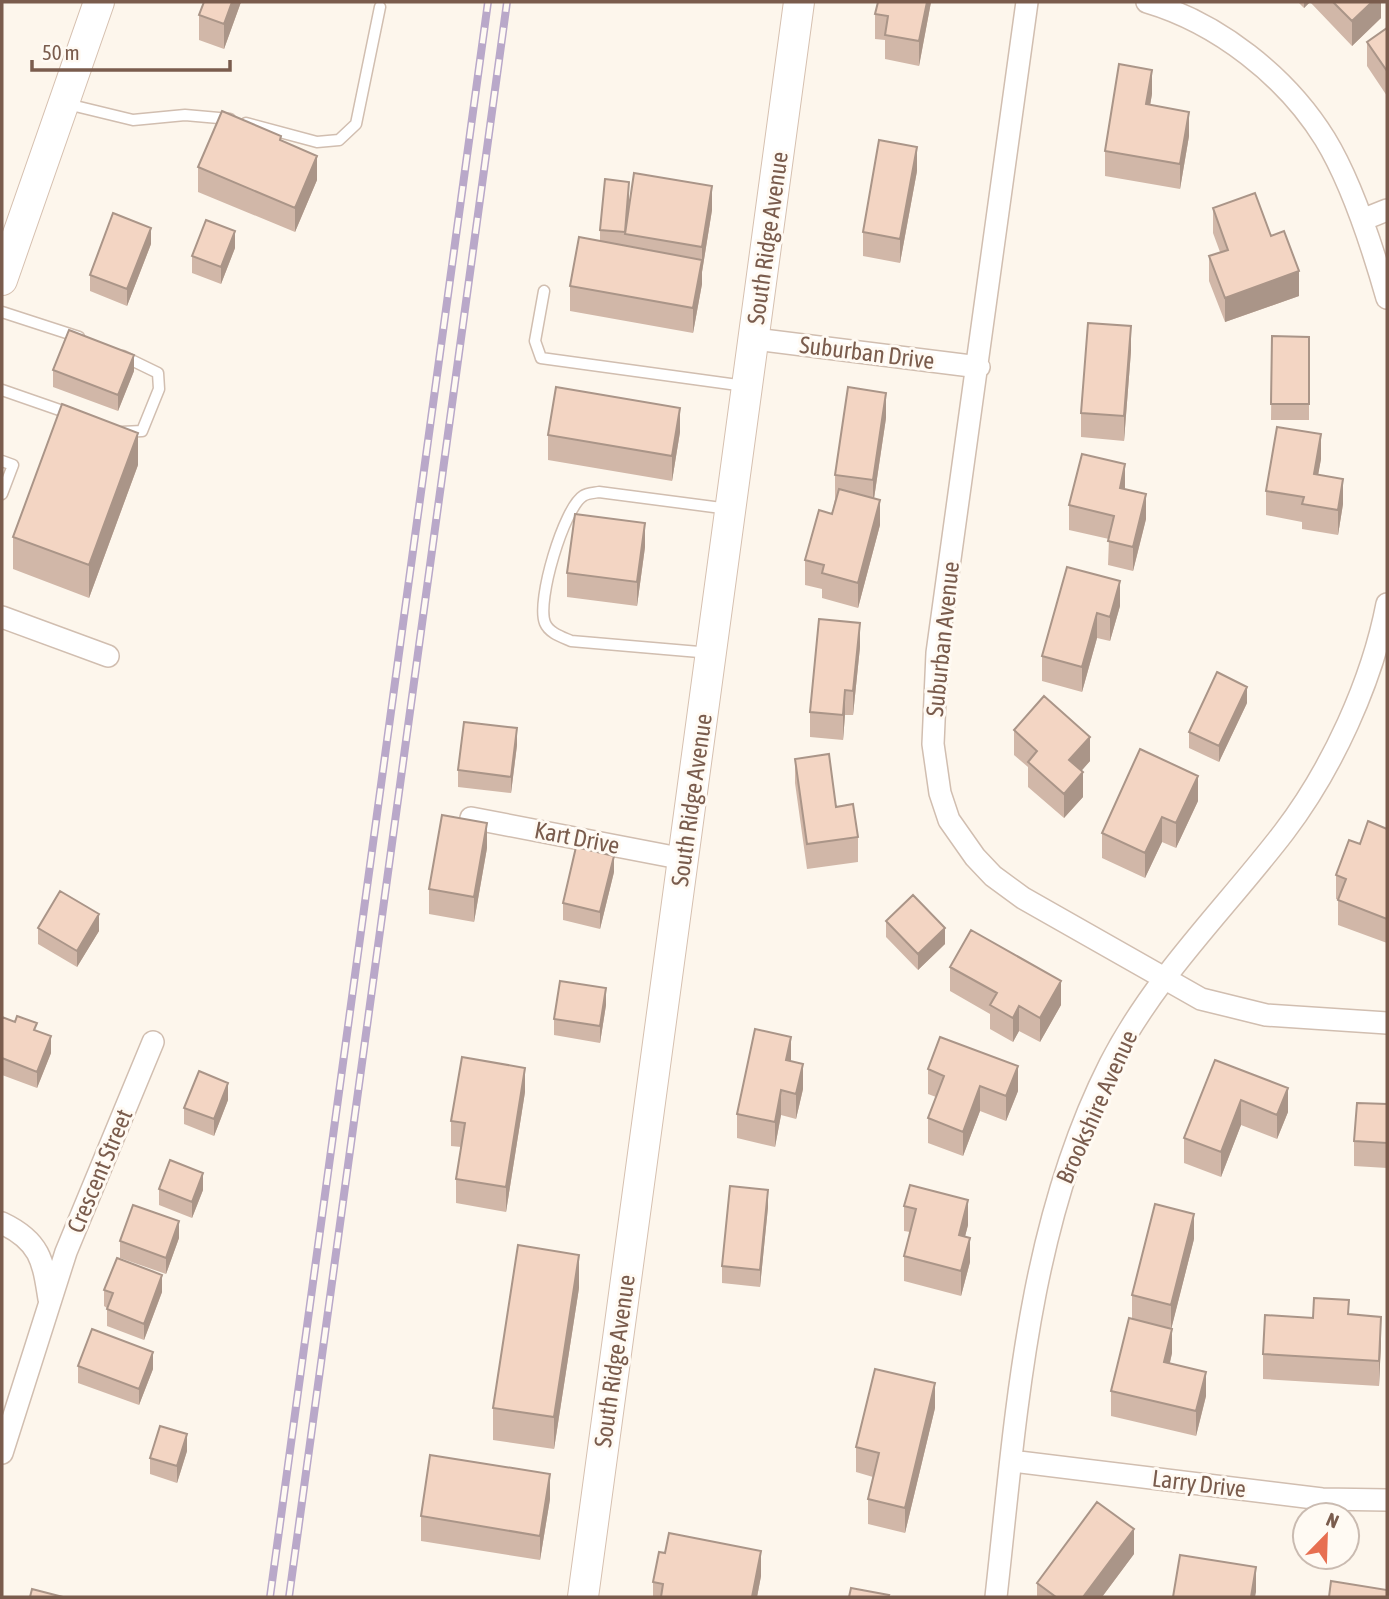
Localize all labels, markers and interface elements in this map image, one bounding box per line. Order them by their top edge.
scale bar [32,28,229,72]
text: 50 m [42,40,80,64]
street label: South Ridge Avenue [742,150,793,326]
street label: Suburban Drive [798,331,936,374]
street label: Suburban Avenue [921,560,964,718]
street label: South Ridge Avenue [666,712,717,888]
street label: Kart Drive [532,816,622,859]
street label: Brookshire Avenue [1051,1026,1142,1188]
street label: Crescent Street [61,1105,138,1237]
street label: South Ridge Avenue [589,1273,640,1449]
street label: Larry Drive [1151,1464,1248,1503]
north arrow [1291,1501,1361,1571]
text: N [1323,1508,1342,1533]

